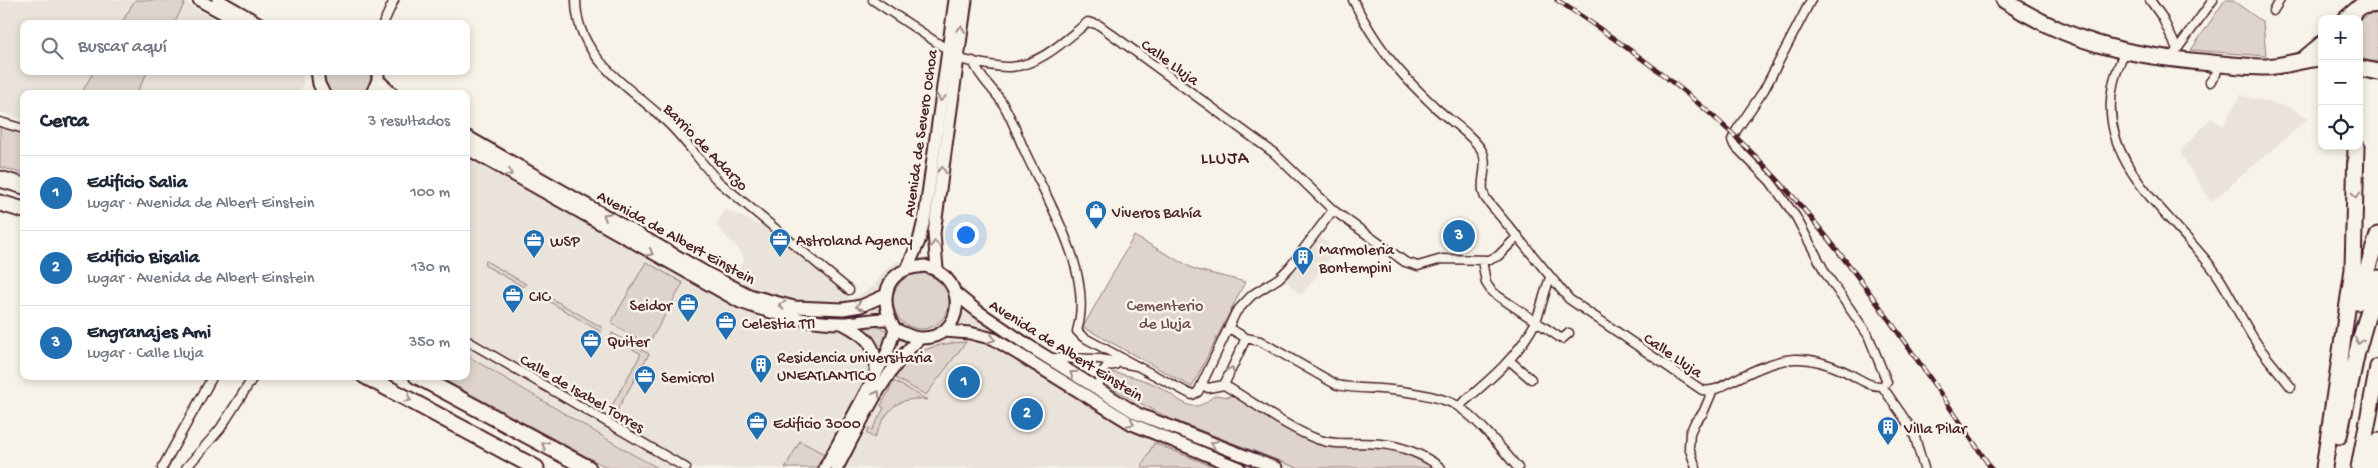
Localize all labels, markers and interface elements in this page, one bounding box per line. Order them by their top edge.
map controls [2318,15,2363,150]
button: + [2318,15,2363,60]
search box [20,20,470,75]
one-way arrow [955,25,966,33]
icon: search [38,34,66,62]
text: Buscar aquí [78,36,167,59]
street label: Calle Lluja [1136,36,1203,92]
street label: Avenida de Severo Ochoa [901,47,944,218]
button: − [2318,60,2363,105]
one-way arrow [936,95,947,103]
street label: Barrio de Adarzo [657,100,751,196]
button: locate [2318,105,2363,150]
text: Cerca [40,110,88,135]
text: 3 resultados [368,113,450,132]
district label: LLUJA [1201,149,1250,170]
one-way arrow [936,165,947,173]
one-way arrow [503,166,512,176]
text: Edificio Salia [87,172,187,195]
text: 1 [53,184,59,203]
text: 100 m [410,184,450,203]
street label: Avenida de Albert Einstein [593,188,758,291]
one-way arrow [2351,192,2361,199]
text: Lugar · Avenida de Albert Einstein [87,195,314,214]
shop icon: Viveros Bahía [1084,199,1108,230]
place label: Viveros Bahía [1111,205,1202,224]
one-way arrow [602,212,611,222]
pin: 3 [1443,217,1475,255]
your location [953,222,979,248]
office icon: Astroland Agency [768,227,792,258]
office icon: WSP [522,228,546,259]
place label: Astroland Agency [796,233,913,252]
place label: WSP [550,234,580,253]
one-way arrow [929,239,940,247]
place label: Marmoleria Bontempini [1318,242,1395,279]
building icon: Marmoleria Bontempini [1291,245,1315,276]
one-way arrow [645,246,654,256]
text: Edificio Bisalia [87,247,199,270]
text: 2 [52,259,60,278]
text: 130 m [411,259,450,278]
text: Lugar · Avenida de Albert Einstein [87,270,314,289]
office icon: CIC [501,283,525,314]
place label: CIC [529,289,552,308]
office icon: Seidor [676,292,700,323]
street label: Avenida de Albert Einstein [985,297,1146,407]
place label: Seidor [630,298,673,317]
park label: Cementerio de Lluja [1127,298,1203,335]
one-way arrow [777,300,786,310]
one-way arrow [854,300,863,311]
office icon: Celestia TTI [714,310,738,341]
place label: Celestia TTI [742,316,815,335]
text: Engranajes Ami [87,322,211,345]
office icon: Quiter [579,328,603,359]
street label: Calle Lluja [1639,330,1706,384]
one-way arrow [987,333,996,343]
text: 3 [52,334,60,353]
text: 350 m [409,334,450,353]
place label: Quiter [607,334,651,353]
one-way arrow [2355,337,2365,345]
text: Lugar · Calle Lluja [87,345,204,364]
place label: Residencia universitaria UNEATLANTICO [777,350,933,387]
street label: Calle de Isabel Torres [516,352,648,439]
building icon: Residencia universitaria UNEATLANTICO [749,353,773,384]
pin: 1 [948,363,980,401]
office icon: Semicrol [633,364,657,395]
one-way arrow [1225,366,1235,375]
place label: Semicrol [661,370,714,389]
one-way arrow [1069,371,1079,380]
one-way arrow [871,391,881,400]
one-way arrow [403,393,412,403]
pin: 2 [1011,395,1043,433]
office icon: Edificio 3000 [745,410,769,441]
building icon: Villa Pilar [1876,415,1900,446]
place label: Edificio 3000 [773,416,861,435]
one-way arrow [1126,417,1135,427]
place label: Villa Pilar [1903,421,1968,440]
one-way arrow [1210,440,1219,450]
one-way arrow [541,441,550,451]

